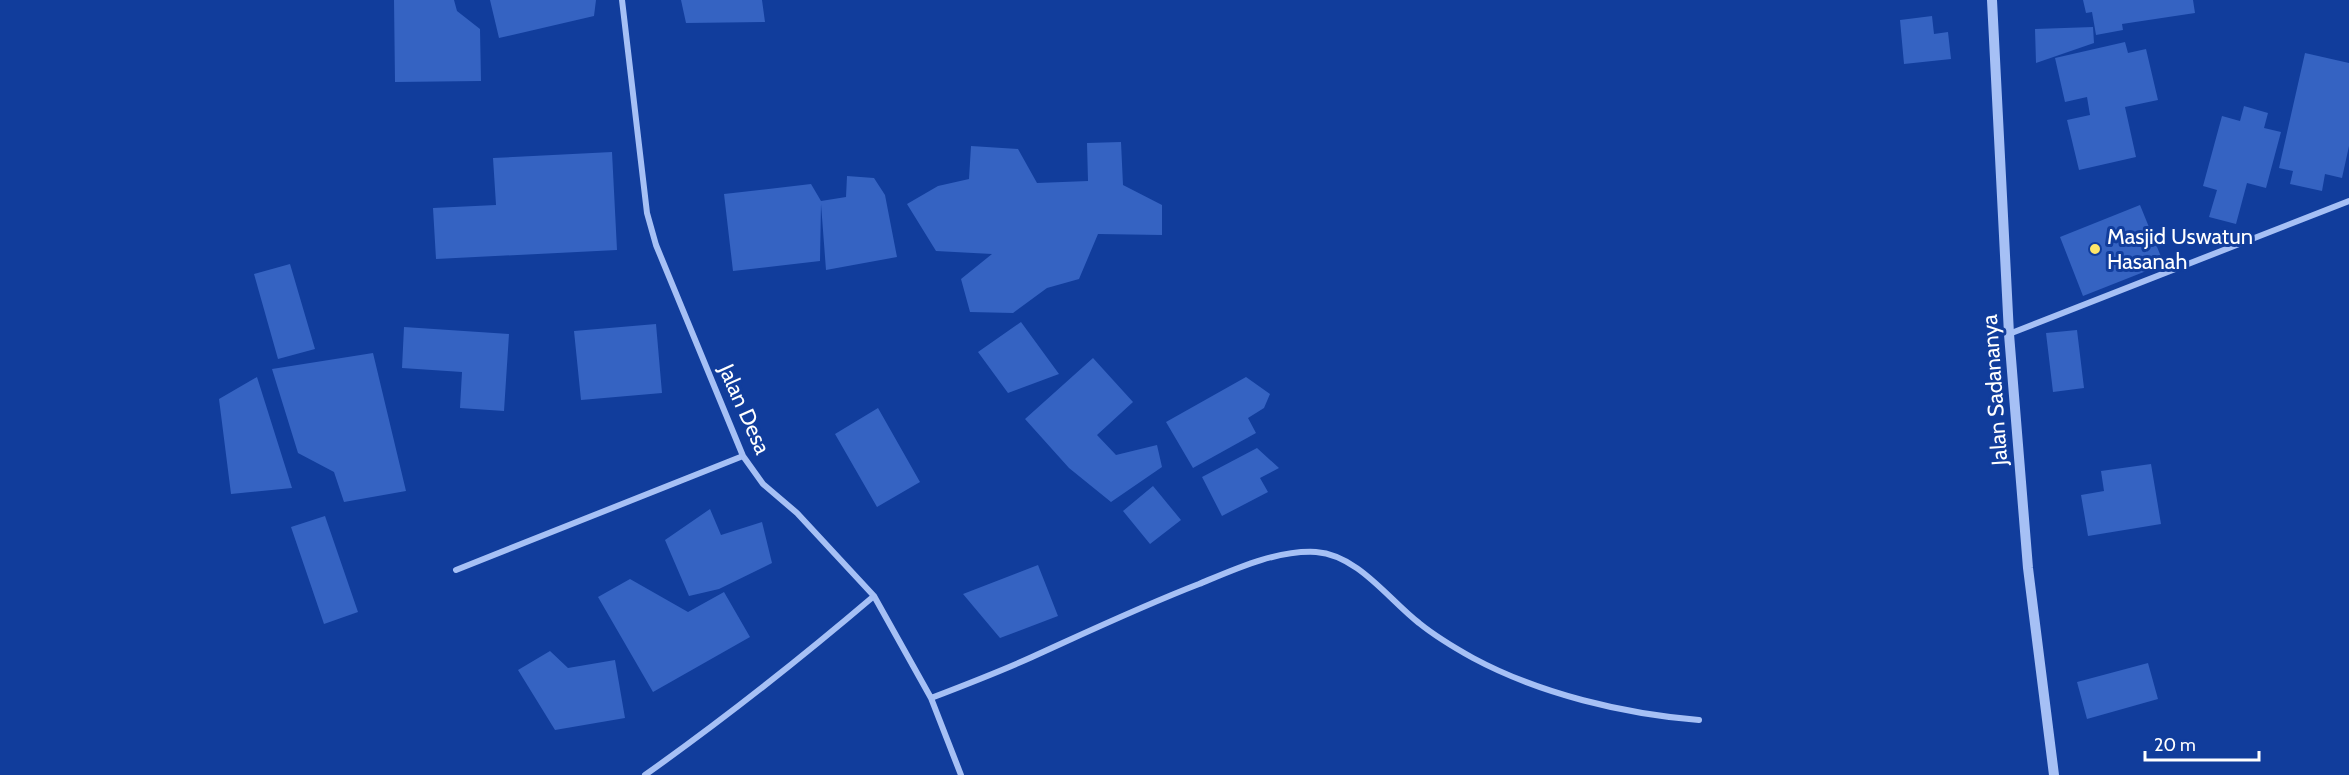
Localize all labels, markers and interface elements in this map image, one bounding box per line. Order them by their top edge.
place label: Masjid Uswatun Hasanah [2107,223,2253,275]
marker: Masjid Uswatun Hasanah [2088,242,2102,256]
street label: Jalan Sadananya [1976,313,2013,467]
street label: Jalan Desa [712,359,777,459]
scale bar [2145,724,2259,762]
text: 20 m [2154,734,2196,756]

